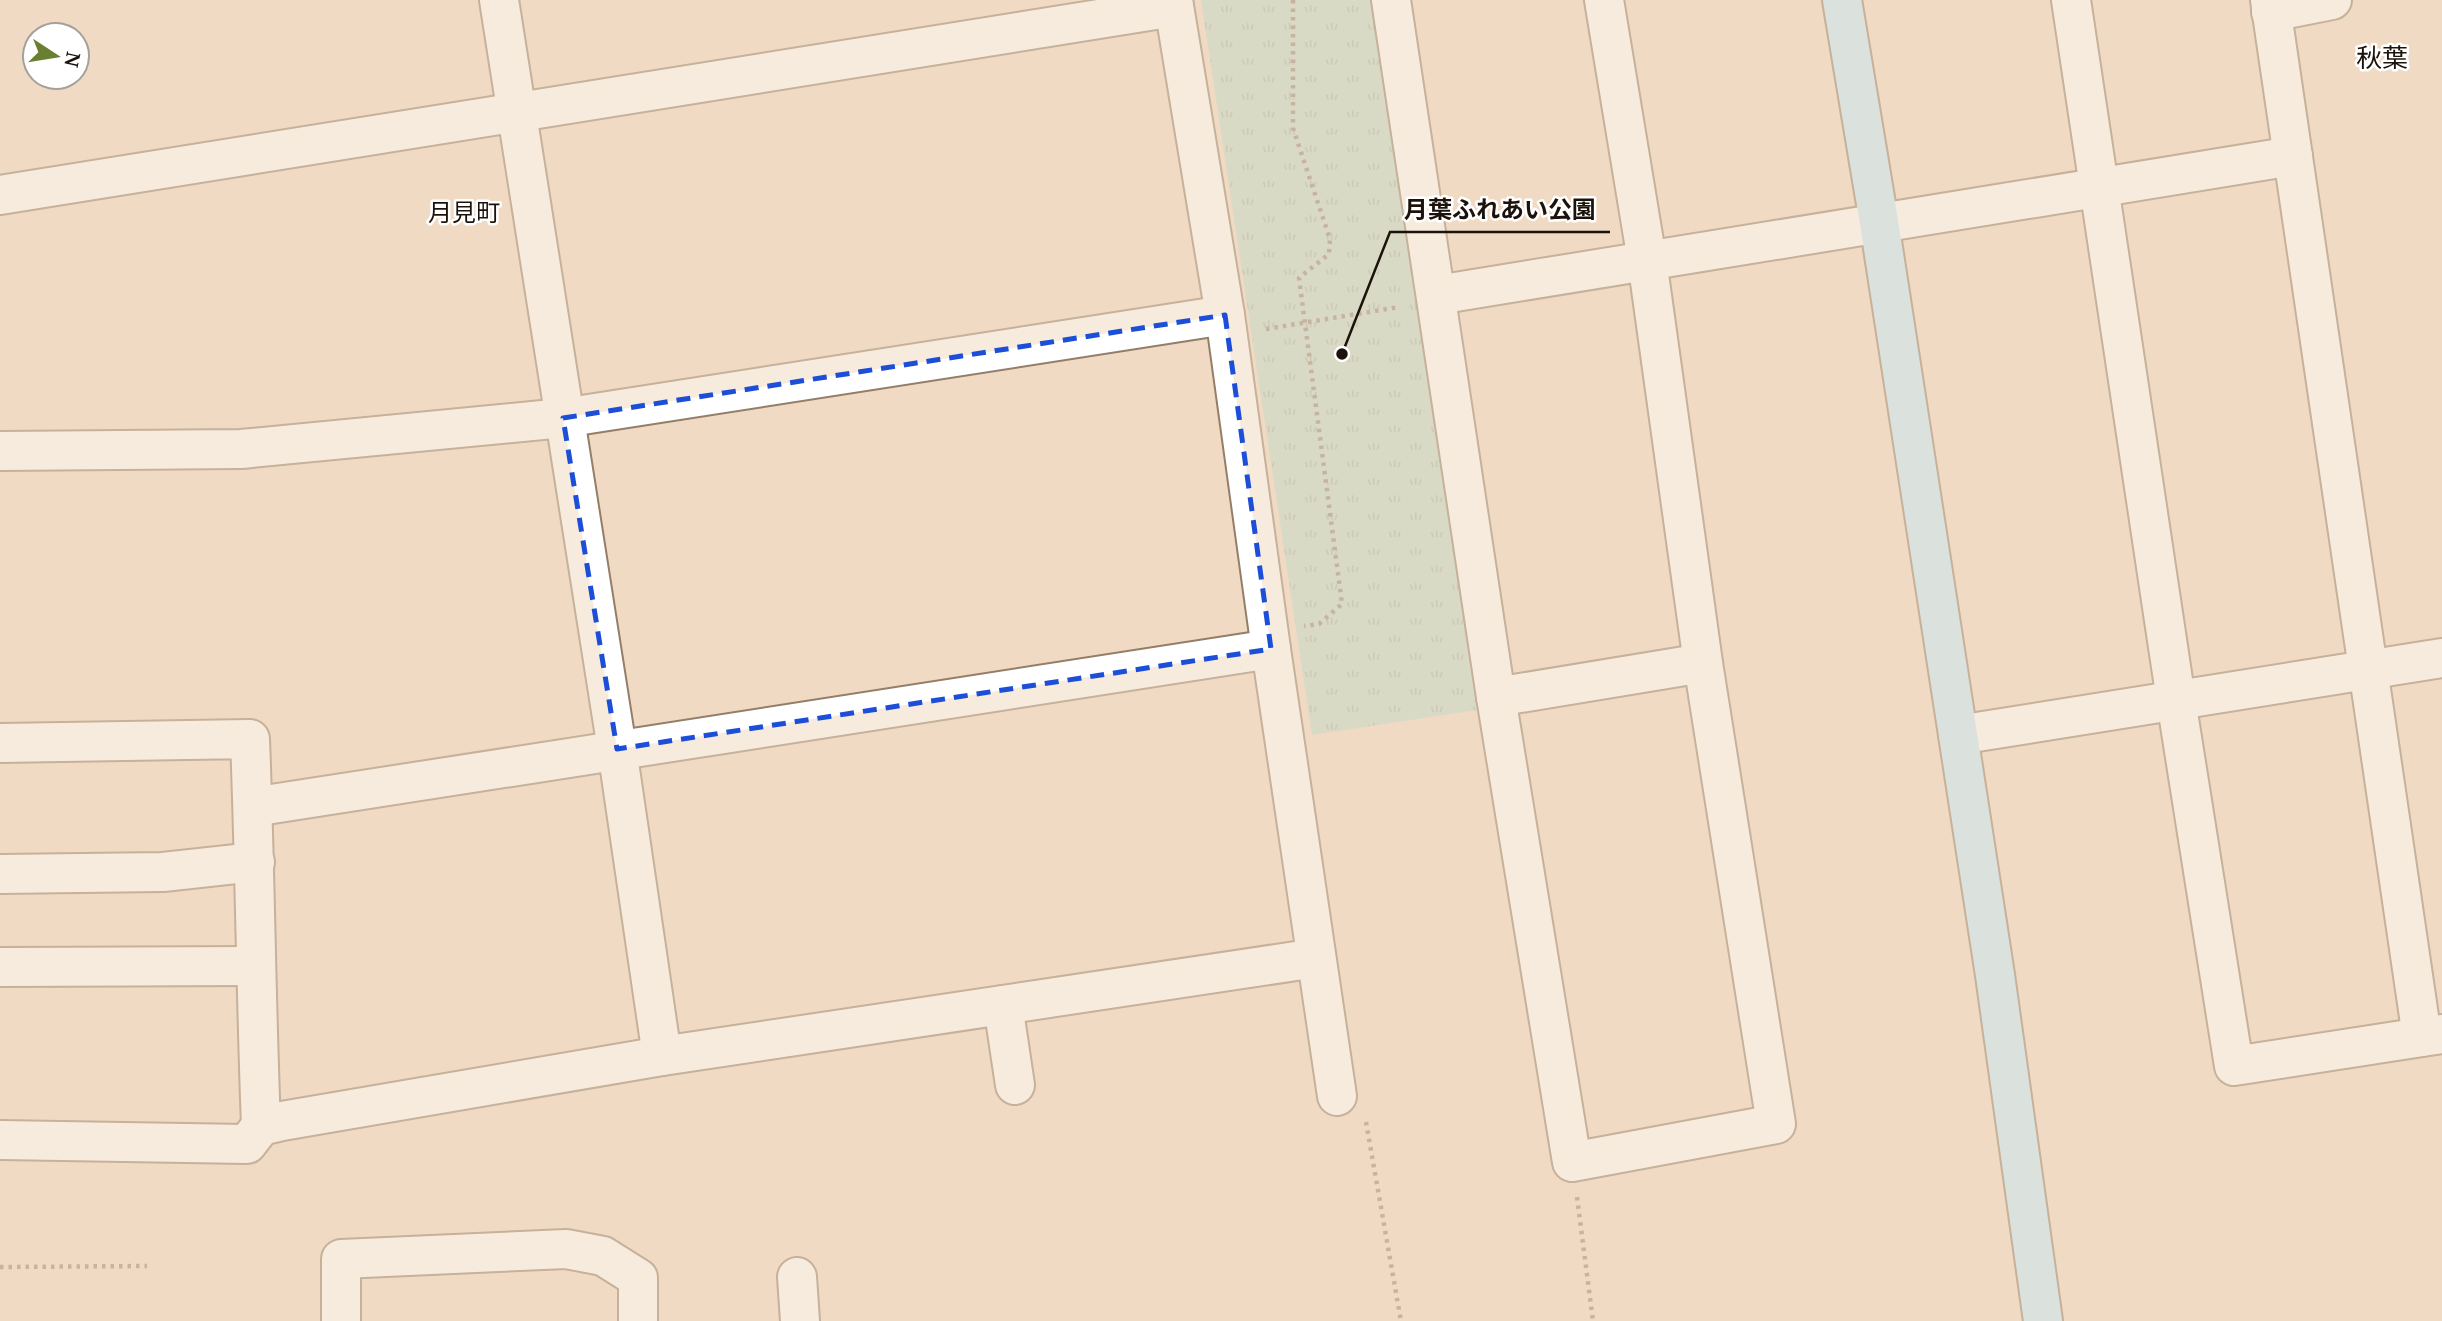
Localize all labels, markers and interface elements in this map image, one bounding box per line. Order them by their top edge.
north arrow [21,21,91,91]
district label: 秋葉 [2356,39,2408,75]
text: N [58,50,87,70]
callout: 月葉ふれあい公園 [1390,187,1610,232]
text: 月葉ふれあい公園 [1404,192,1596,225]
district label: 月見町 [428,195,500,228]

